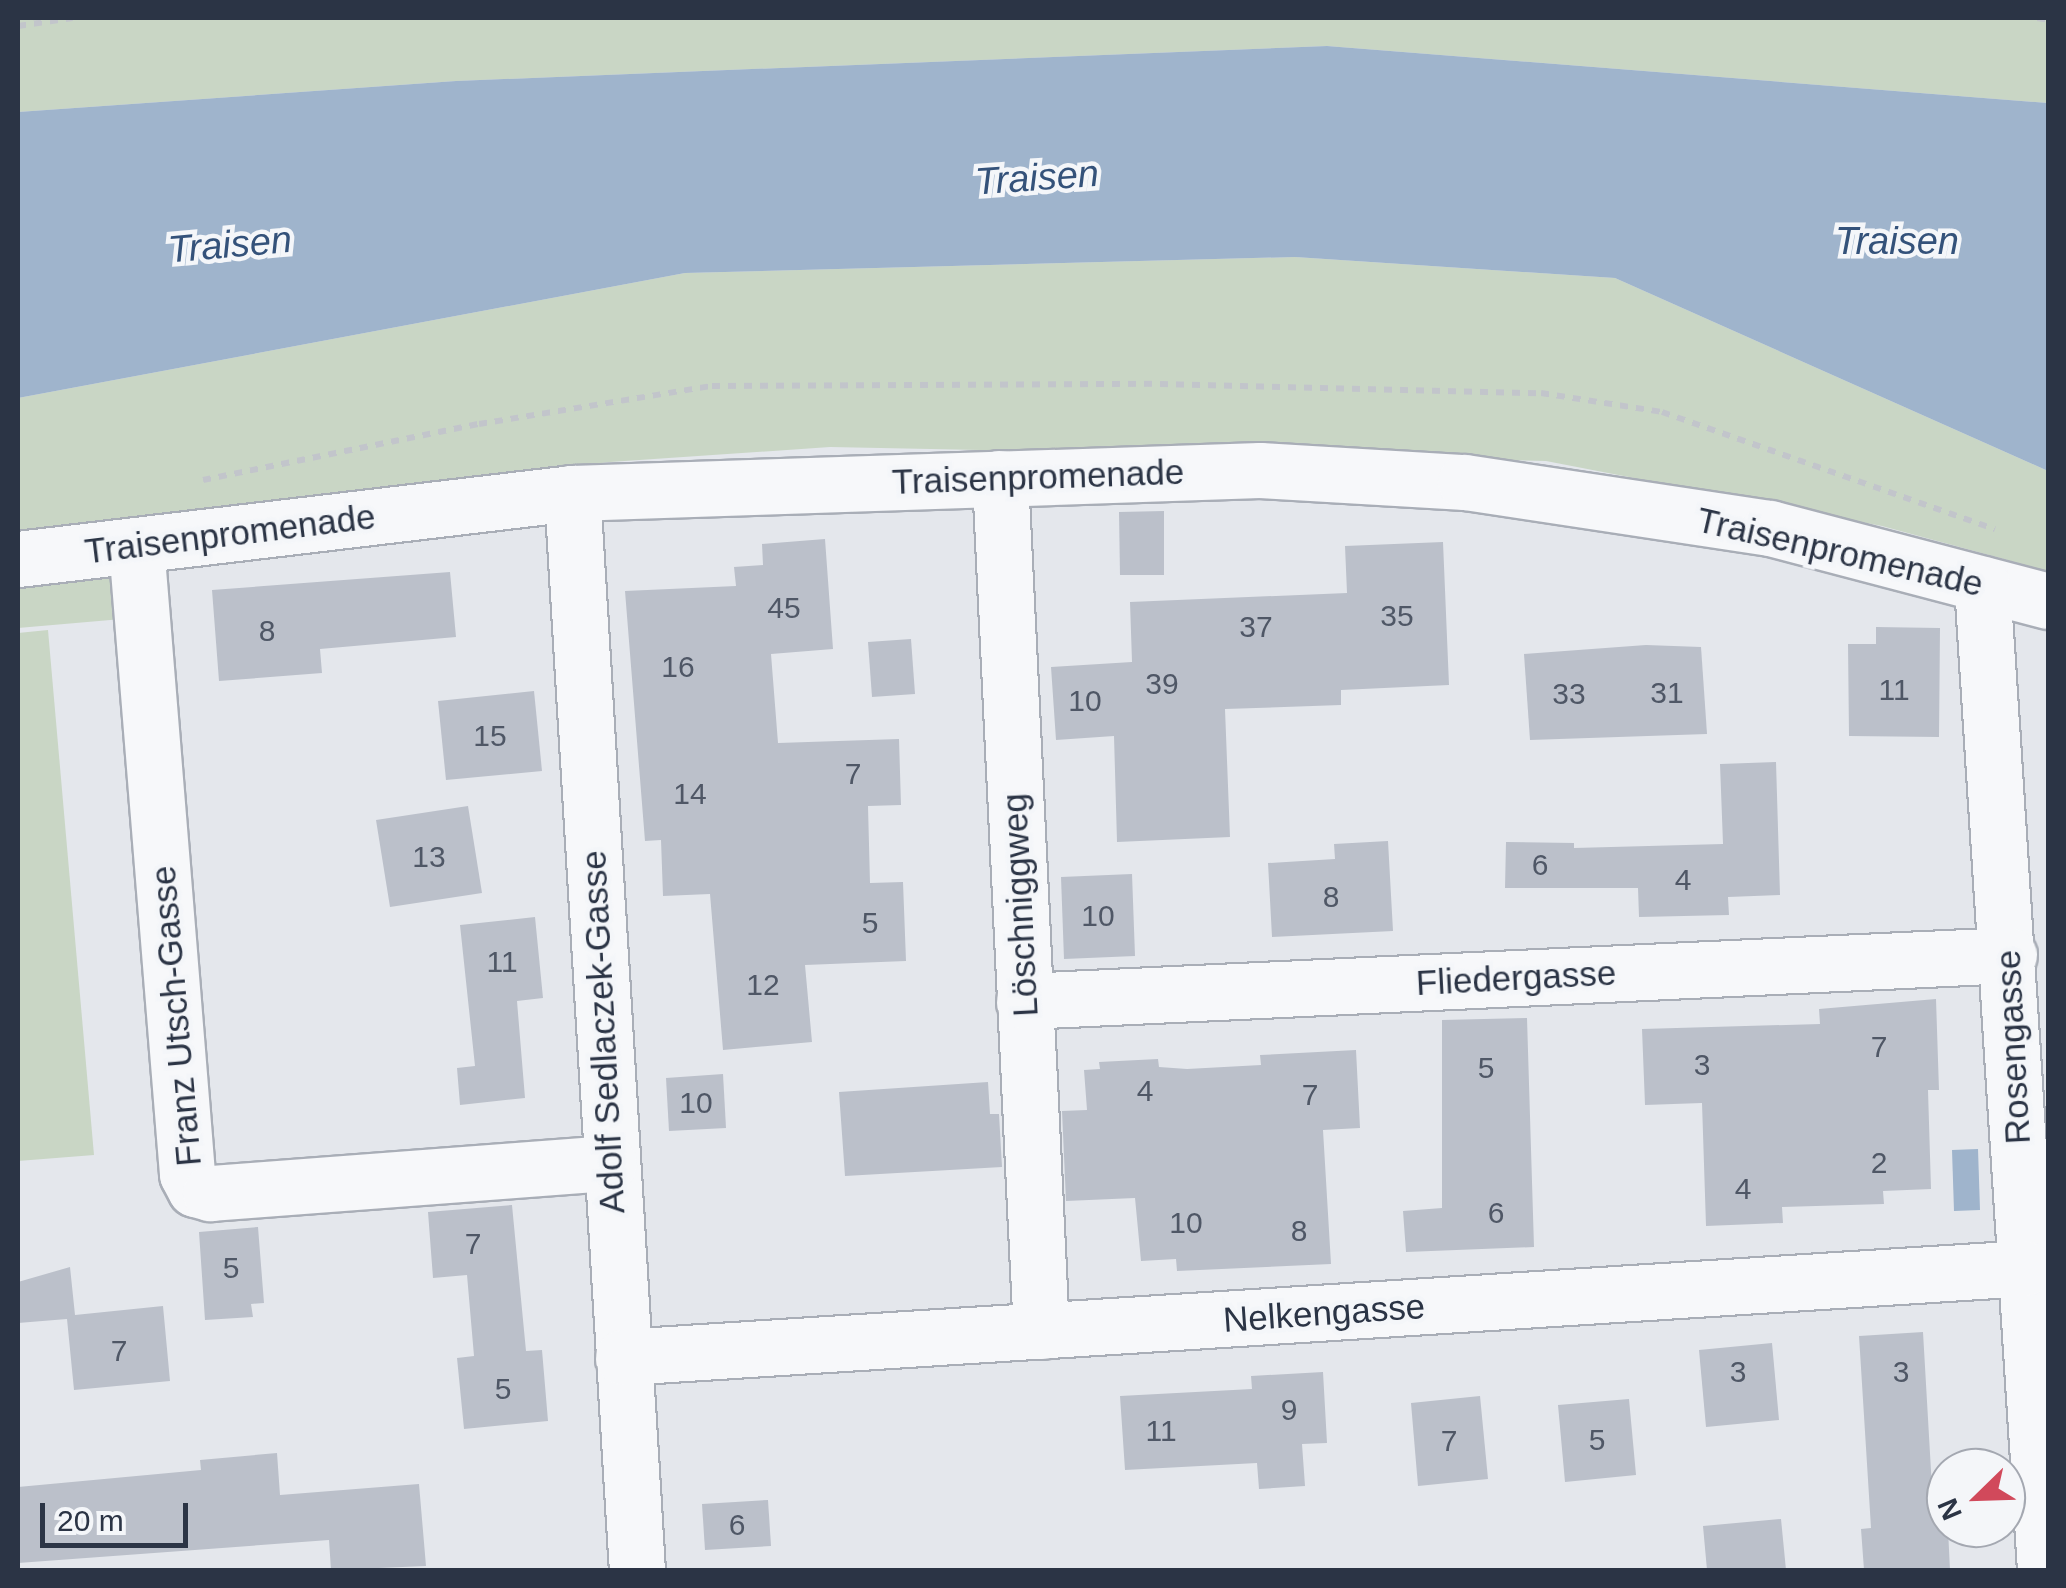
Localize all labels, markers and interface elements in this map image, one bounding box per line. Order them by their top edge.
water label: Traisen [974,151,1100,205]
water label: Traisen [166,217,294,273]
water label: Traisen [1835,219,1959,265]
street label: Traisenpromenade [891,451,1185,503]
street label: Traisenpromenade [82,495,378,573]
street label: Traisenpromenade [1693,499,1987,605]
house number: 45 [767,590,801,626]
house number: 35 [1380,598,1414,634]
house number: 37 [1239,609,1273,645]
house number: 8 [259,613,275,649]
house number: 16 [661,649,695,685]
house number: 39 [1145,666,1179,702]
house number: 11 [1878,672,1910,708]
house number: 31 [1650,675,1684,711]
house number: 33 [1552,676,1586,712]
house number: 10 [1068,683,1102,719]
house number: 15 [473,718,507,754]
house number: 7 [845,756,861,792]
house number: 14 [673,776,707,812]
street label: Löschniggweg [993,792,1047,1018]
house number: 13 [412,839,446,875]
house number: 6 [1532,847,1548,883]
street label: Adolf Sedlaczek-Gasse [573,849,633,1215]
house number: 4 [1675,862,1691,898]
street label: Franz Utsch-Gasse [142,864,210,1168]
house number: 8 [1323,879,1339,915]
house number: 10 [1081,898,1115,934]
house number: 5 [862,905,878,941]
house number: 11 [486,944,518,980]
street label: Rosengasse [1987,949,2039,1145]
street label: Fliedergasse [1415,952,1617,1004]
house number: 12 [746,967,780,1003]
house number: 7 [1871,1029,1887,1065]
house number: 3 [1694,1047,1710,1083]
house number: 5 [1478,1050,1494,1086]
house number: 4 [1137,1073,1153,1109]
house number: 7 [1302,1077,1318,1113]
house number: 10 [679,1085,713,1121]
house number: 2 [1871,1145,1887,1181]
house number: 4 [1735,1171,1751,1207]
house number: 6 [1488,1195,1504,1231]
house number: 10 [1169,1205,1203,1241]
house number: 8 [1291,1213,1307,1249]
house number: 7 [465,1226,481,1262]
house number: 5 [223,1250,239,1286]
street label: Nelkengasse [1222,1285,1426,1341]
house number: 7 [111,1333,127,1369]
house number: 3 [1730,1354,1746,1390]
house number: 3 [1893,1354,1909,1390]
house number: 5 [495,1371,511,1407]
house number: 9 [1281,1392,1297,1428]
house number: 11 [1145,1413,1177,1449]
house number: 5 [1589,1422,1605,1458]
house number: 7 [1441,1423,1457,1459]
north arrow [1926,1448,2026,1548]
scale bar [45,1483,192,1545]
text: N [1932,1494,1968,1525]
text: 20 m [57,1504,124,1537]
house number: 6 [729,1507,745,1543]

